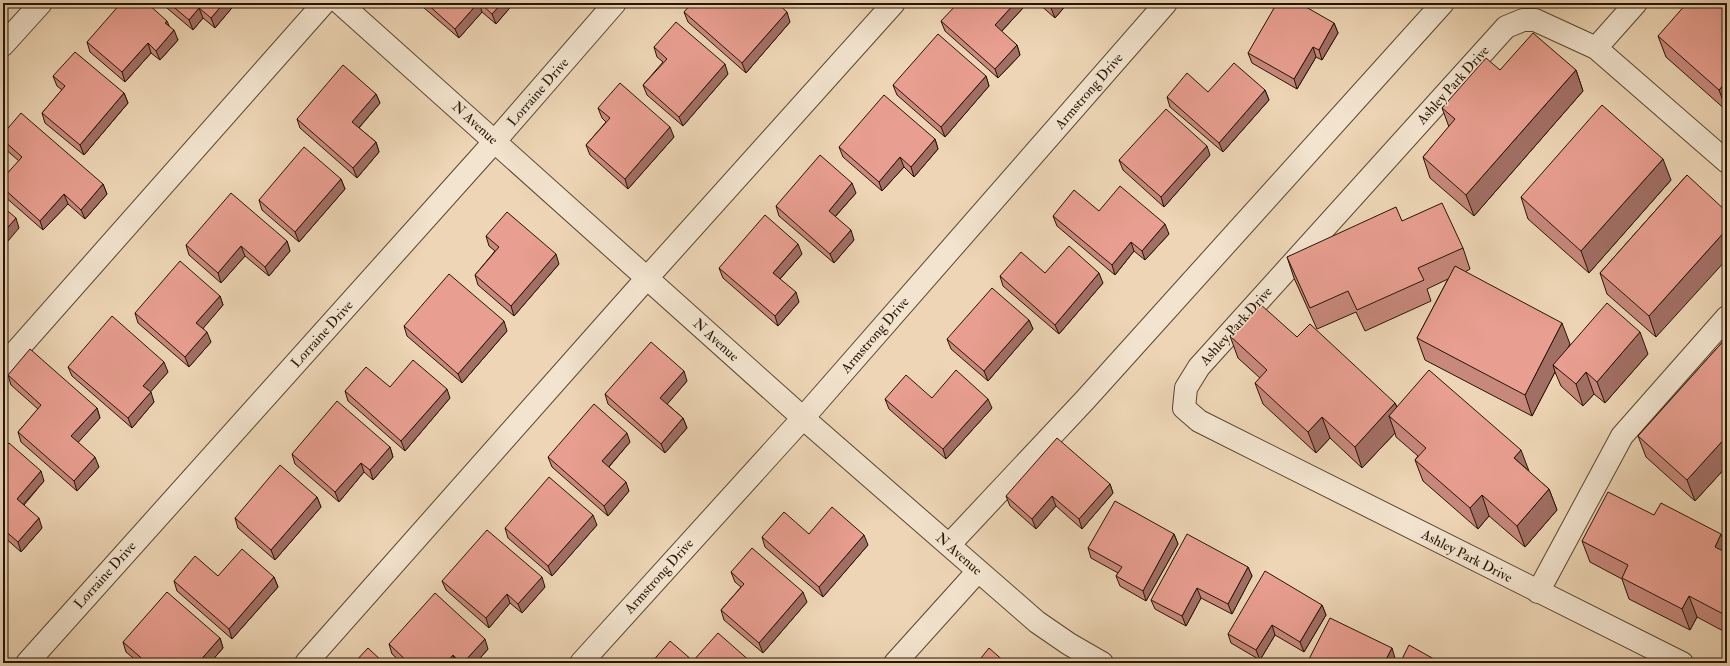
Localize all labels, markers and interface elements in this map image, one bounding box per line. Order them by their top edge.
street label: Ashley Park Drive [1413,42,1494,129]
street label: Armstrong Drive [1051,49,1127,133]
street label: Lorraine Drive [504,54,572,130]
street label: N Avenue [448,98,502,148]
street label: Ashley Park Drive [1196,283,1277,370]
street label: Armstrong Drive [837,293,913,377]
street label: Lorraine Drive [287,297,357,371]
street label: N Avenue [689,315,743,365]
street label: Ashley Park Drive [1417,525,1516,587]
street label: N Avenue [932,529,986,579]
street label: Armstrong Drive [620,535,697,618]
street label: Lorraine Drive [70,538,140,612]

